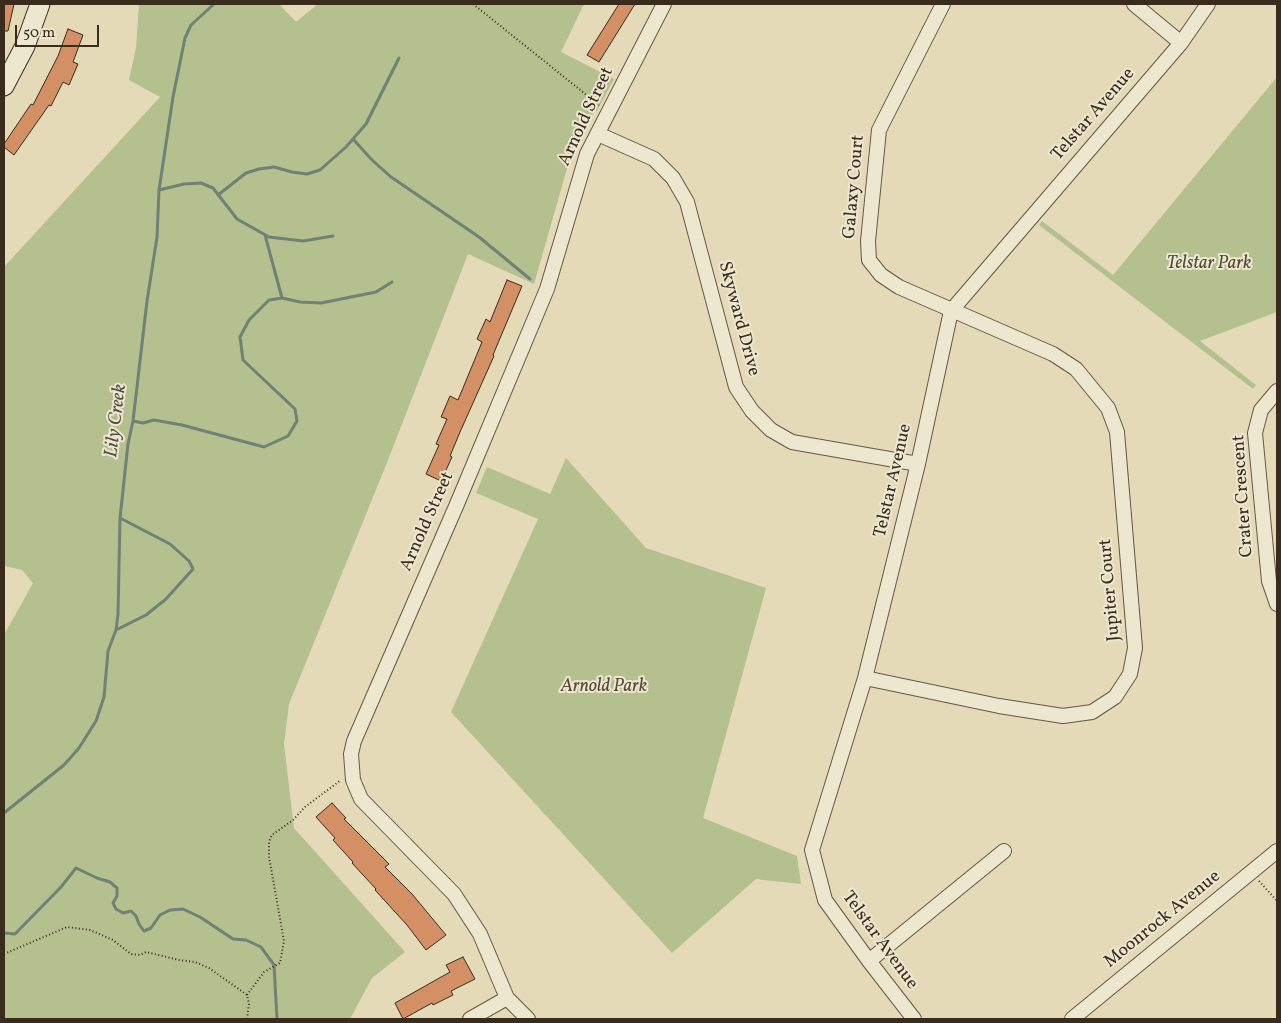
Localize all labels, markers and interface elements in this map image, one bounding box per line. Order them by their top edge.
scale bar [18,15,101,47]
text: 50 m [23,23,55,44]
street label: Arnold Street [555,64,619,170]
street label: Telstar Avenue [1048,64,1140,166]
street label: Galaxy Court [840,134,870,240]
park label: Telstar Park [1167,254,1251,276]
street label: Skyward Drive [712,259,764,379]
water label: Lily Creek [101,383,133,459]
street label: Telstar Avenue [870,422,918,540]
street label: Crater Crescent [1229,434,1259,558]
street label: Arnold Street [396,469,460,575]
street label: Jupiter Court [1096,538,1126,642]
park label: Arnold Park [561,677,647,699]
street label: Moonrock Avenue [1101,867,1225,973]
street label: Telstar Avenue [836,888,922,994]

